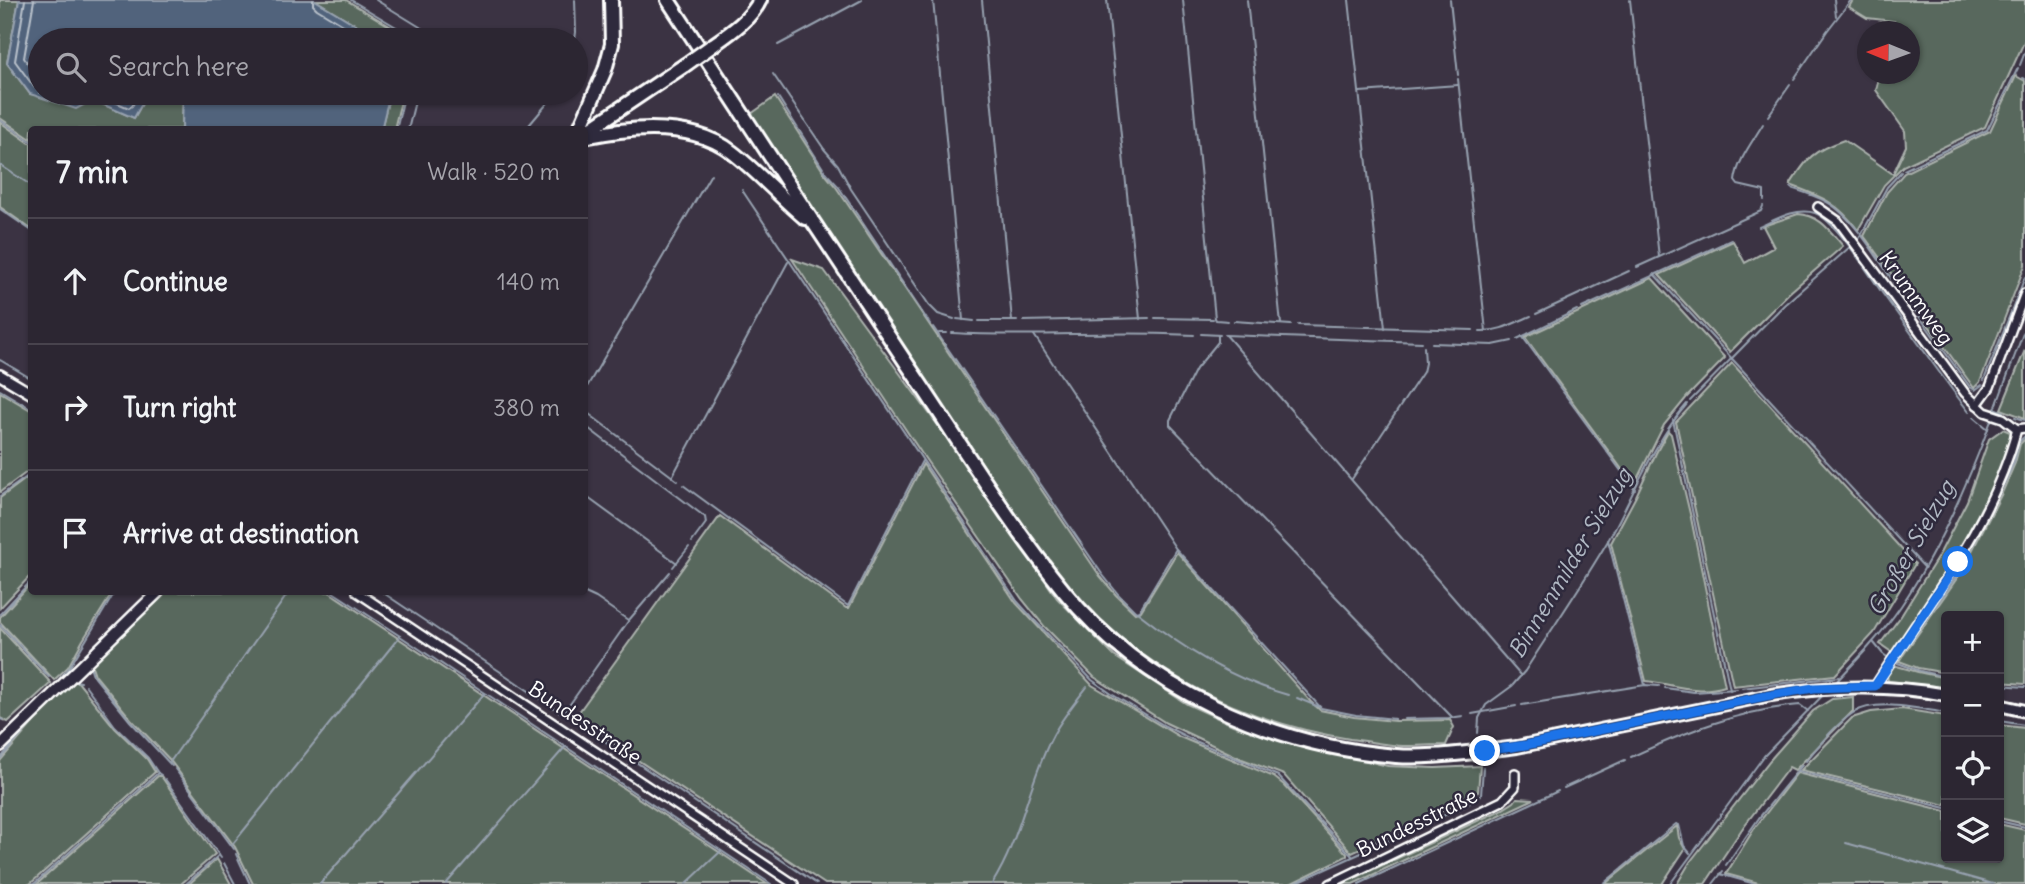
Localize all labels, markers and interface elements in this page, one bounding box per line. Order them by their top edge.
north arrow [1857,21,1920,84]
search box [28,28,588,105]
icon: search [52,48,90,86]
text: Search here [108,50,249,83]
text: 7 min [56,153,128,191]
text: Walk · 520 m [427,157,560,186]
street label: Krummweg [1873,245,1960,350]
icon: ahead [56,262,94,300]
text: Continue [123,265,228,298]
text: 140 m [497,267,560,296]
icon: right [56,388,94,426]
text: Turn right [123,391,236,424]
text: 380 m [493,393,560,422]
water label: Binnenmilder Sielzug [1501,461,1639,663]
water label: Großer Sielzug [1860,473,1962,620]
icon: arrive [56,514,94,552]
text: Arrive at destination [123,517,359,550]
route start [1942,546,1973,577]
map controls [1941,611,2004,863]
button: + [1941,611,2004,674]
button: − [1941,674,2004,737]
street label: Bundesstraße [523,675,647,770]
route end [1469,735,1500,766]
button: locate [1941,737,2004,800]
street label: Bundesstraße [1352,782,1482,863]
button: layers [1941,800,2004,863]

